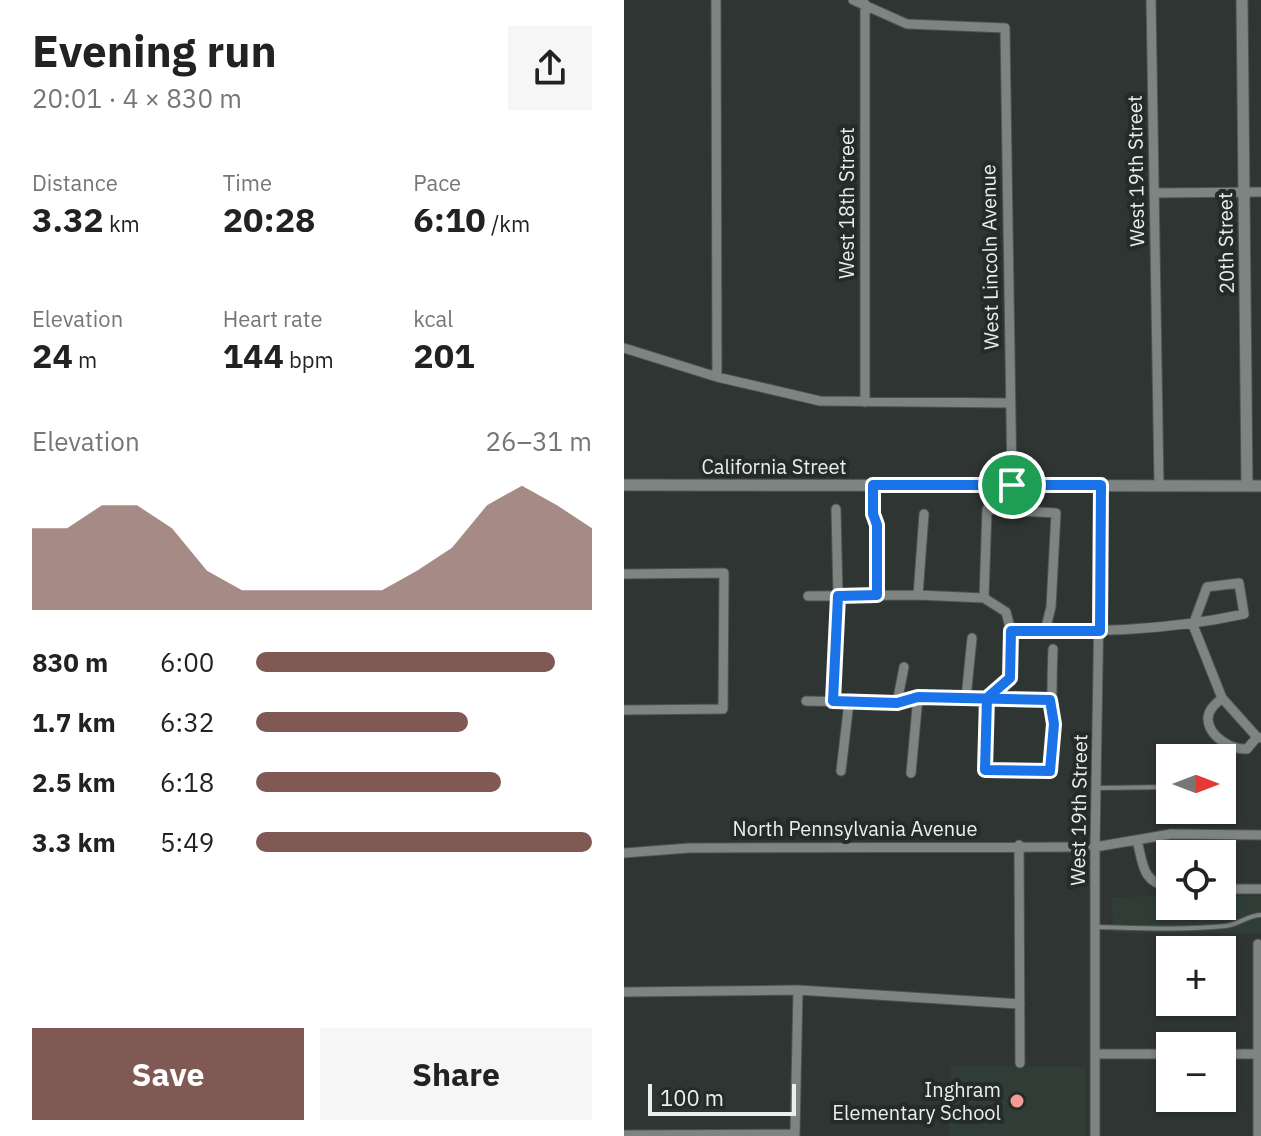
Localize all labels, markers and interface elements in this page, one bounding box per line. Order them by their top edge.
text: Evening run [32,22,277,79]
button: share [508,26,592,110]
text: 20:01 · 4 × 830 m [32,81,242,115]
street label: West 19th Street [1121,95,1150,247]
street label: West 18th Street [833,127,860,279]
street label: West Lincoln Avenue [974,164,1005,350]
text: Distance [32,168,118,197]
text: Time [223,168,272,197]
text: Pace [413,168,461,197]
street label: 20th Street [1211,192,1240,294]
text: 3.32 [32,197,104,241]
text: 20:28 [223,197,315,241]
text: 6:10 [413,197,486,241]
text: km [104,209,140,238]
text: /km [486,209,530,238]
text: Elevation [32,304,123,333]
text: Heart rate [223,304,323,333]
text: kcal [413,304,453,333]
text: 24 [32,333,73,377]
text: 144 [223,333,284,377]
text: 201 [413,333,475,377]
text: m [73,345,97,374]
text: bpm [284,345,334,374]
text: Elevation [32,424,140,458]
text: 26–31 m [485,424,592,458]
pin [978,451,1046,519]
street label: California Street [701,453,847,480]
icon: arrive [990,463,1034,507]
text: 830 m [32,645,108,679]
text: 6:00 [160,645,214,679]
text: 1.7 km [32,705,116,739]
text: 6:32 [160,705,214,739]
street label: West 19th Street [1064,734,1093,886]
north arrow [1156,744,1236,824]
map controls [1156,744,1236,1112]
text: 2.5 km [32,765,116,799]
text: 6:18 [160,765,214,799]
street label: North Pennsylvania Avenue [733,815,977,842]
text: 3.3 km [32,825,116,859]
text: 5:49 [160,825,214,859]
button: locate [1156,840,1236,920]
button: + [1156,936,1236,1016]
button: Save [32,1028,304,1120]
button: Share [320,1028,592,1120]
button: − [1156,1032,1236,1112]
place label: Inghram Elementary School [832,1076,1001,1126]
scale bar [648,1080,796,1116]
text: 100 m [660,1083,724,1112]
marker: Inghram Elementary School [1008,1092,1026,1110]

